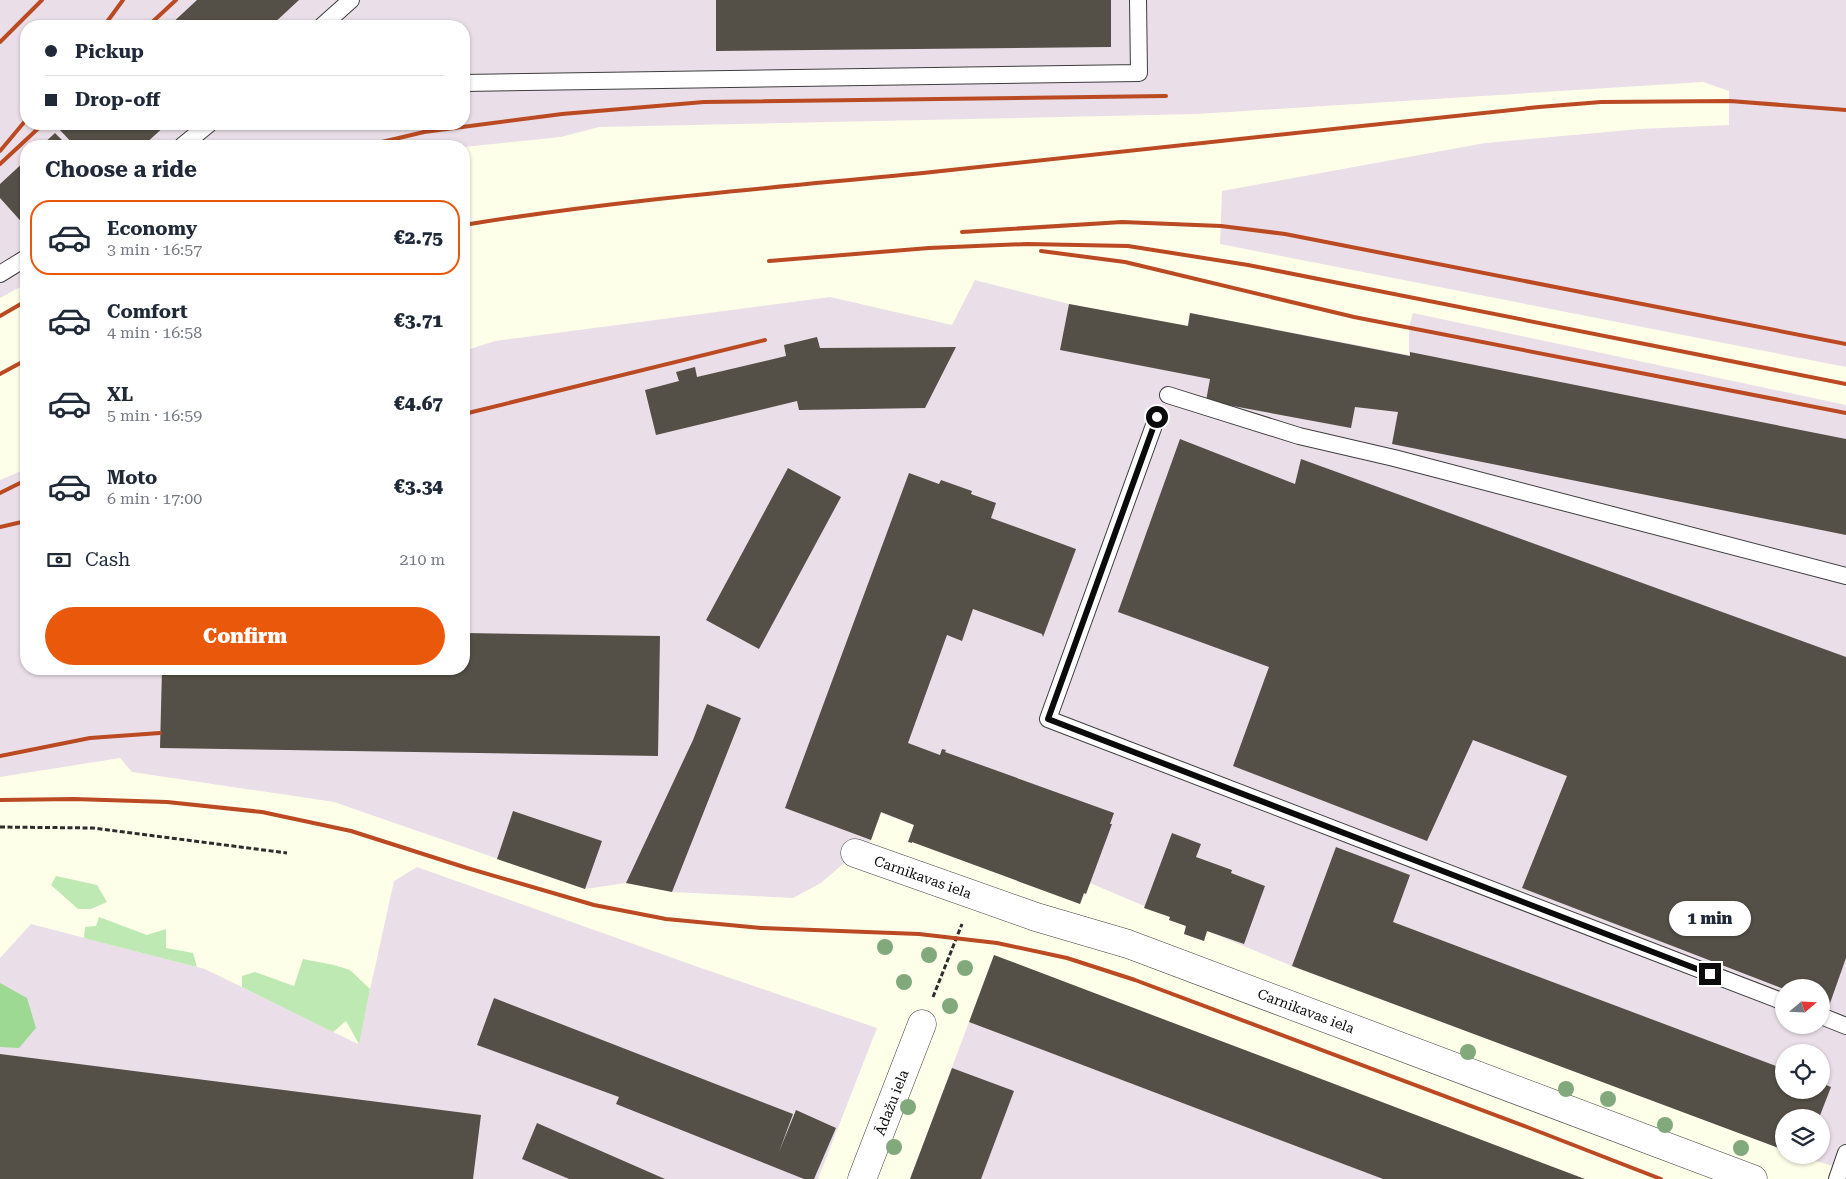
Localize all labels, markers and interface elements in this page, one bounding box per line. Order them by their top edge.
text: Pickup [75,40,144,63]
text: Drop-off [75,88,160,111]
text: Choose a ride [45,157,197,182]
icon: car [47,215,92,260]
text: Economy [107,217,197,240]
text: €2.75 [394,226,443,249]
text: 3 min · 16:57 [107,240,202,259]
icon: car [47,298,92,343]
text: Comfort [107,300,188,323]
text: €3.71 [394,309,443,332]
text: 4 min · 16:58 [107,323,202,342]
icon: car [47,381,92,426]
text: XL [107,383,133,406]
text: €4.67 [394,392,443,415]
text: 5 min · 16:59 [107,406,202,425]
route start [1146,406,1168,428]
icon: car [47,464,92,509]
text: Moto [107,466,157,489]
text: €3.34 [394,475,443,498]
text: 6 min · 17:00 [107,489,202,508]
icon: cash [45,546,73,574]
text: Cash [85,548,130,571]
text: 210 m [399,550,445,569]
button: Confirm [45,607,445,665]
street label: Carnikavas iela [872,852,974,902]
callout: 1 min [1669,902,1751,936]
text: 1 min [1688,909,1732,928]
route end [1699,963,1721,985]
north arrow [1775,979,1830,1034]
map controls [1775,979,1830,1164]
street label: Carnikavas iela [1255,985,1357,1037]
button: locate [1775,1044,1830,1099]
street label: Ādažu iela [872,1067,912,1138]
button: layers [1775,1109,1830,1164]

